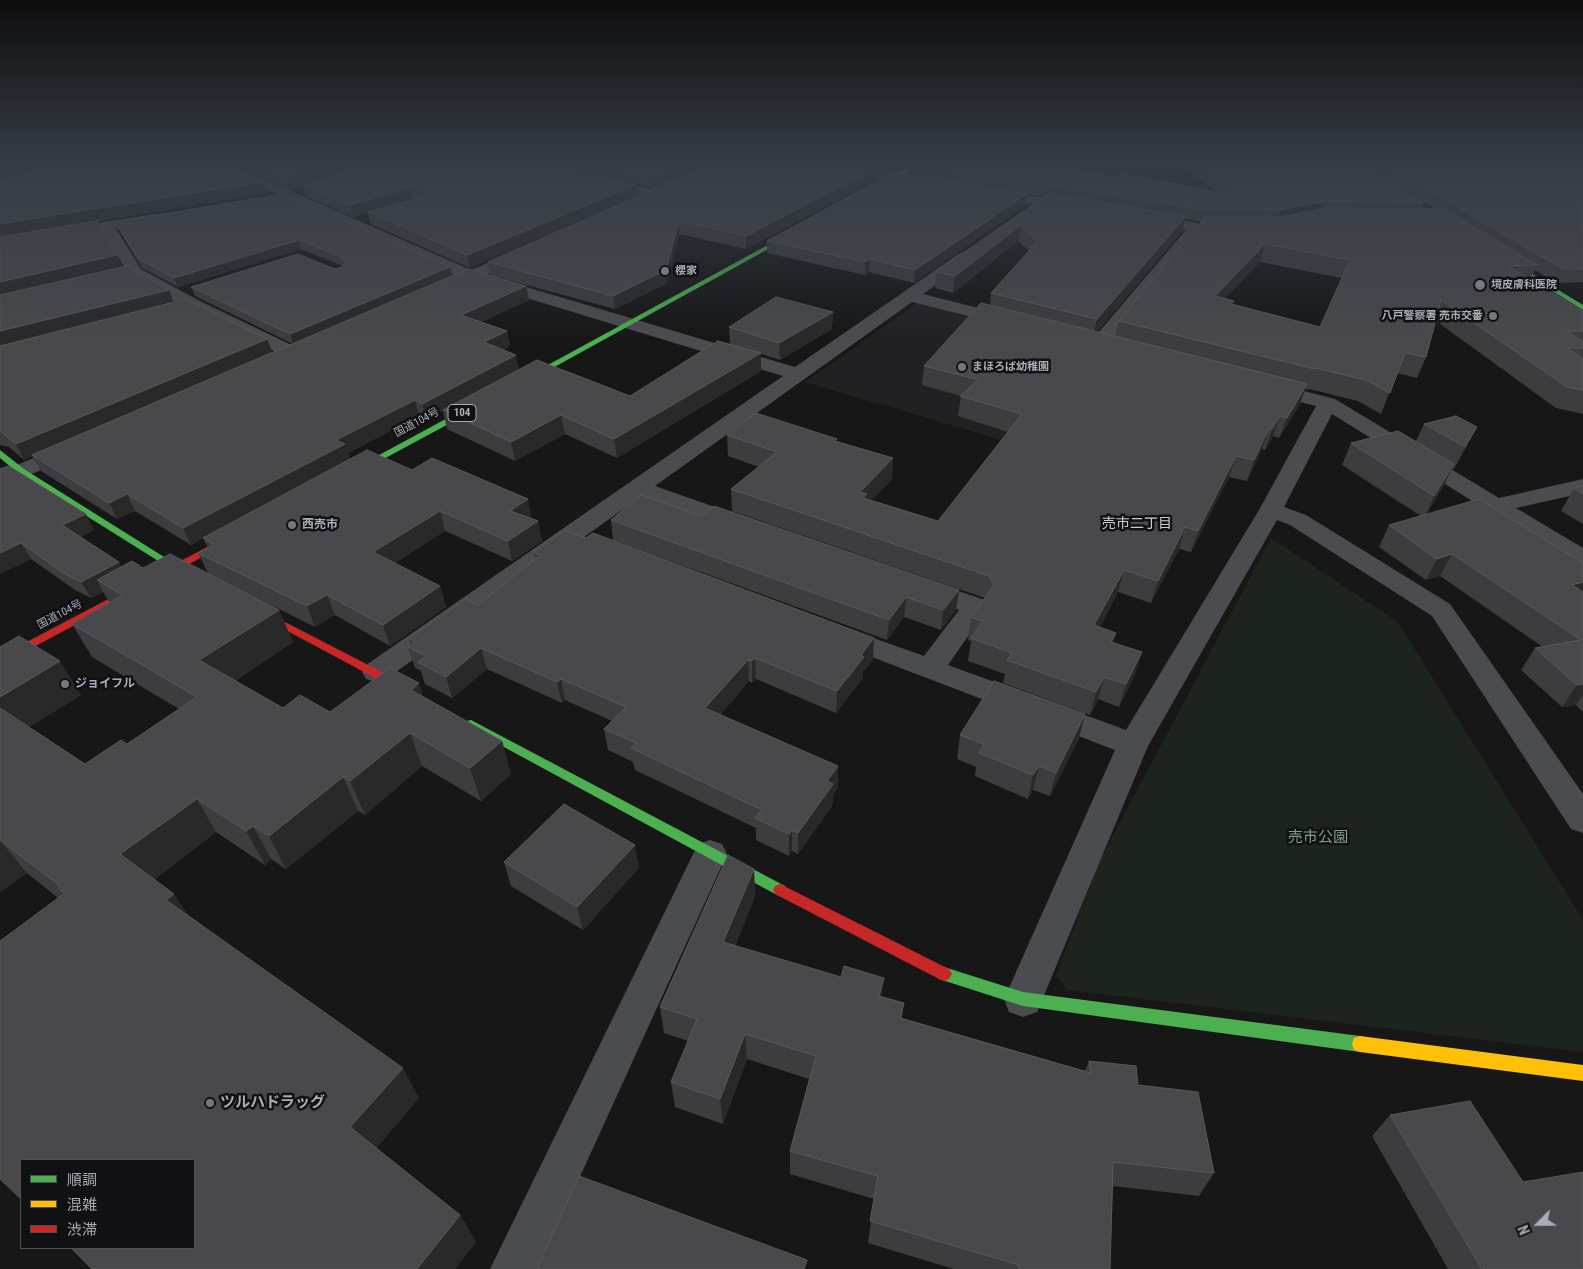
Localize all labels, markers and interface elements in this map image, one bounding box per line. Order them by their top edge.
place label: 櫻家 [675,264,697,278]
marker: 櫻家 [659,265,671,277]
marker: 境皮膚科医院 [1473,278,1487,292]
place label: 境皮膚科医院 [1491,278,1557,292]
place label: 八戸警察署 売市交番 [1381,309,1483,323]
marker: 八戸警察署 売市交番 [1487,310,1499,322]
place label: まほろば幼稚園 [972,360,1049,374]
marker: まほろば幼稚園 [956,361,968,373]
road number: 104 [448,404,476,422]
street label: 国道104号 [392,406,442,440]
district label: 売市二丁目 [1102,516,1172,532]
place label: 西売市 [302,518,338,532]
marker: 西売市 [286,519,298,531]
street label: 国道104号 [35,598,85,632]
place label: ジョイフル [75,677,135,691]
marker: ジョイフル [59,678,71,690]
park label: 売市公園 [1288,829,1348,847]
place label: ツルハドラッグ [220,1094,325,1112]
marker: ツルハドラッグ [204,1097,216,1109]
legend [20,1159,195,1249]
text: 順調 [67,1171,97,1189]
text: 混雑 [67,1196,97,1214]
north arrow [1513,1199,1563,1249]
text: 渋滞 [67,1221,97,1239]
text: N [1515,1223,1533,1237]

